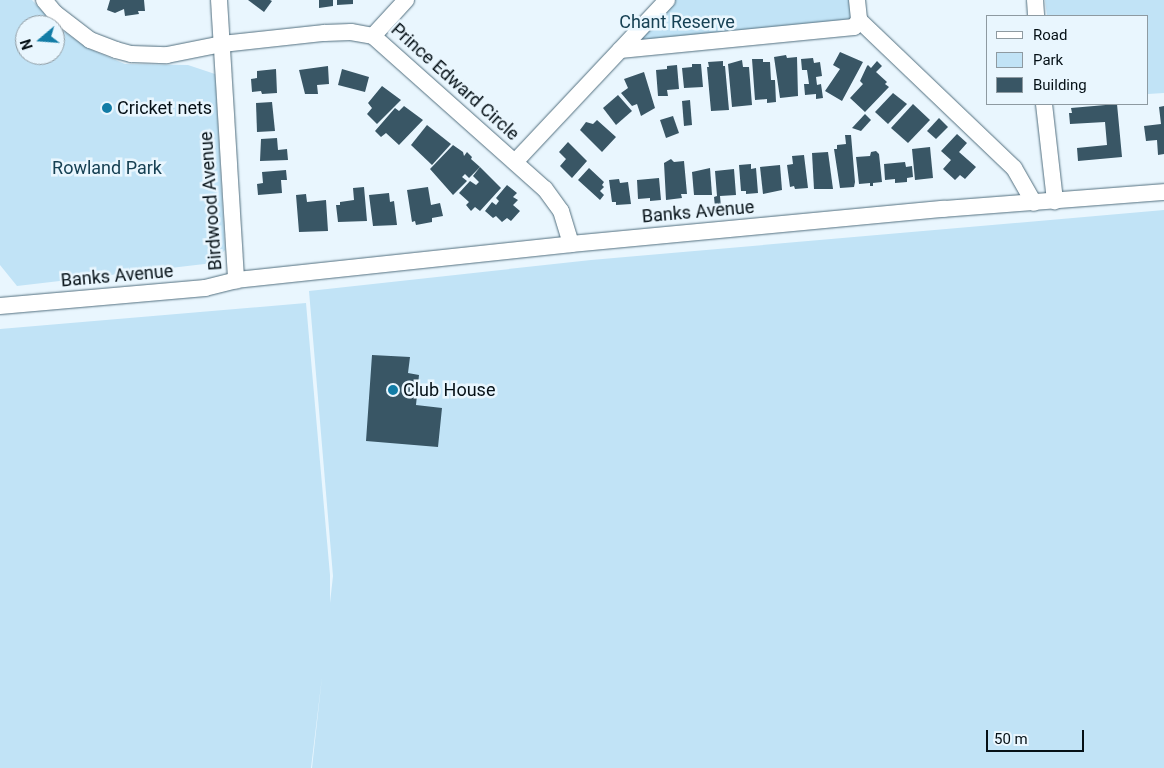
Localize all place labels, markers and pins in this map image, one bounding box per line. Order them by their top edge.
place label: Cricket nets [117,97,212,119]
marker: Cricket nets [101,102,113,114]
place label: Club House [403,379,495,401]
marker: Club House [387,384,399,396]

